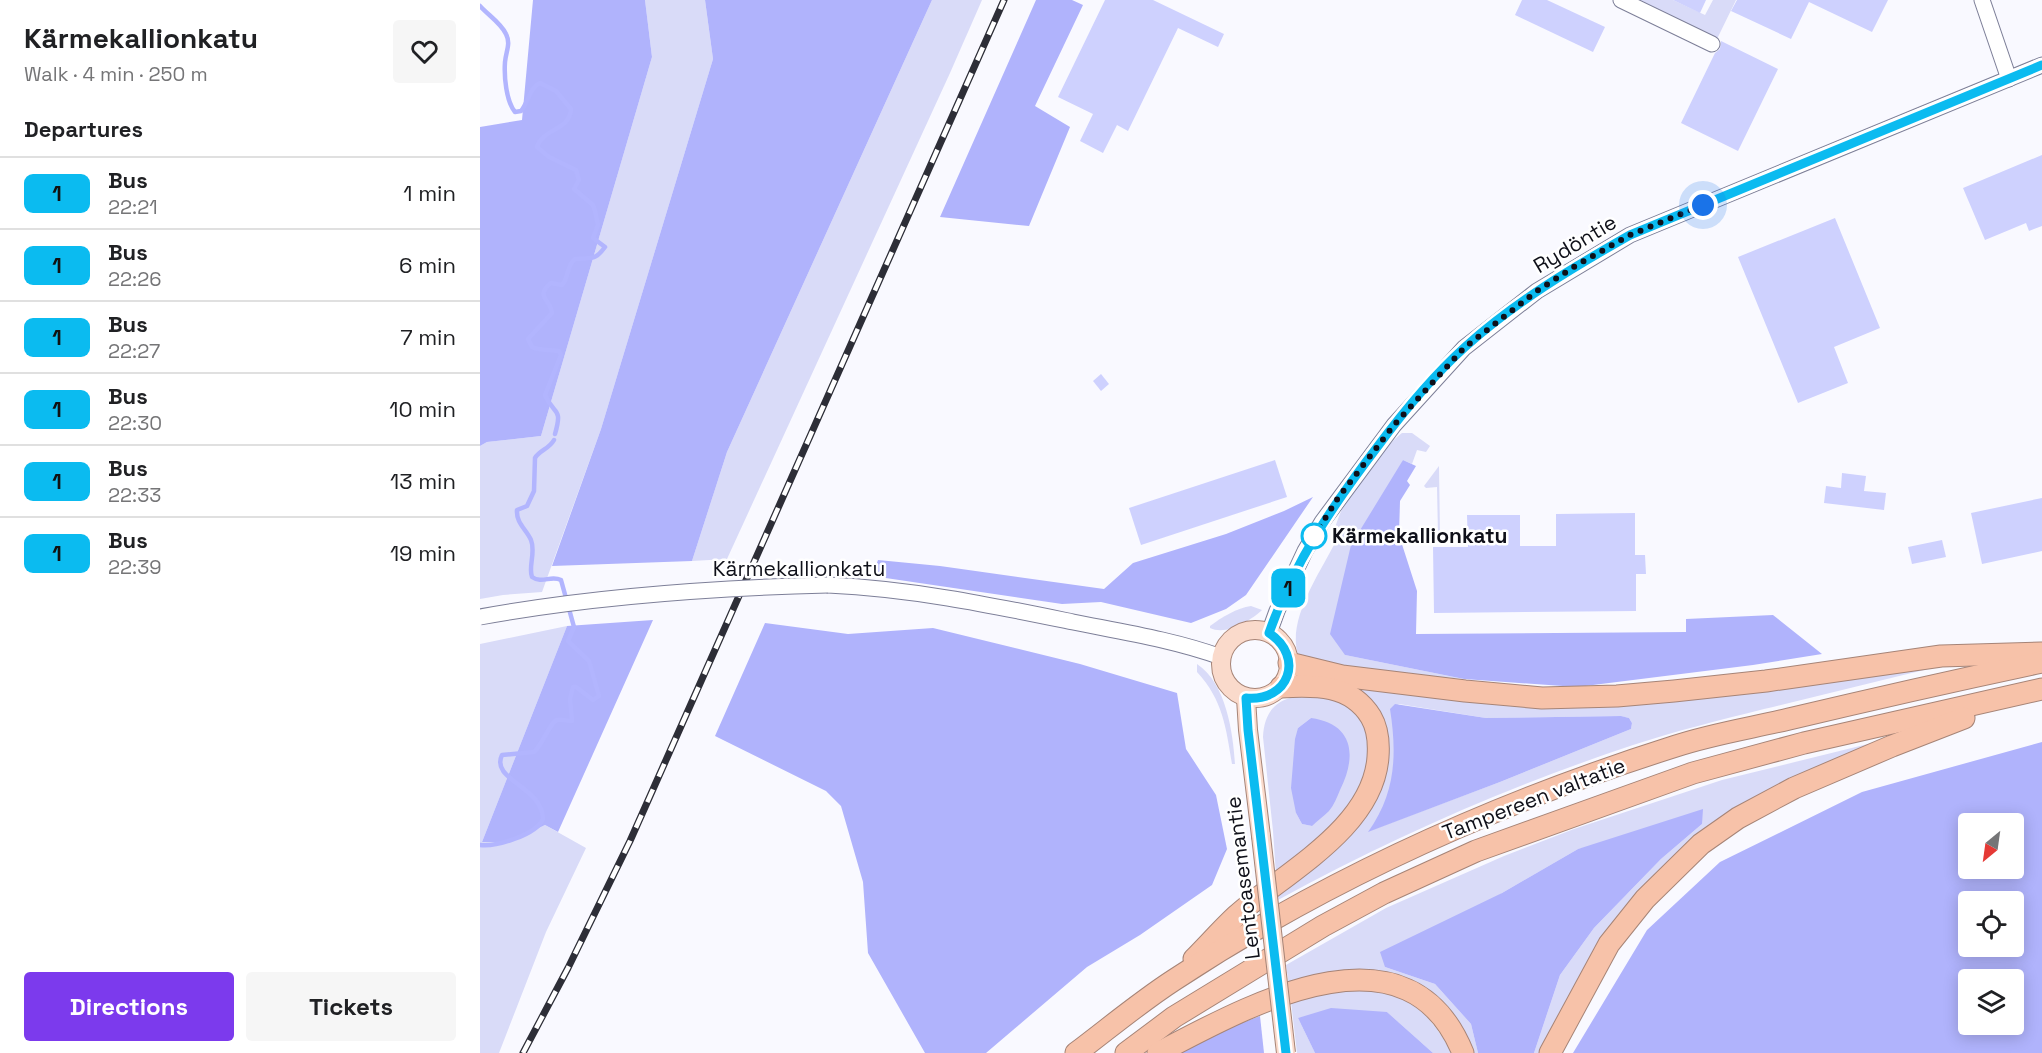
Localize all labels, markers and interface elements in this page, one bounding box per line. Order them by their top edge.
text: Kärmekallionkatu [24,20,258,56]
button: heart [393,20,456,83]
text: Walk · 4 min · 250 m [24,61,208,87]
text: Departures [24,115,143,143]
text: Bus [108,166,148,194]
text: 1 min [403,179,456,207]
text: 1 [52,180,62,207]
your location [1688,190,1718,220]
text: 22:21 [108,194,158,220]
street label: Rydöntie [1528,208,1621,279]
text: Bus [108,238,148,266]
text: 6 min [399,251,456,279]
text: 1 [52,252,62,279]
text: 22:26 [108,266,161,292]
text: Bus [108,310,148,338]
text: 7 min [400,323,456,351]
text: 1 [52,324,62,351]
text: 22:27 [108,338,160,364]
text: Bus [108,382,148,410]
text: 10 min [389,395,456,423]
text: 1 [52,396,62,423]
text: 22:30 [108,410,162,436]
text: Bus [108,454,148,482]
text: 13 min [390,467,456,495]
text: 1 [52,468,62,495]
text: 22:33 [108,482,161,508]
place label: Kärmekallionkatu [1332,522,1508,549]
marker: Kärmekallionkatu [1301,523,1327,549]
text: Bus [108,526,148,554]
text: 19 min [390,539,456,567]
text: 1 [52,540,62,567]
text: 22:39 [108,554,162,580]
street label: Kärmekallionkatu [713,555,885,582]
line badge: 1 [1268,568,1308,608]
text: 1 [1283,575,1293,602]
street label: Tampereen valtatie [1439,751,1629,846]
street label: Lentoasemantie [1219,795,1266,961]
north arrow [1958,813,2024,879]
map controls [1958,813,2024,1035]
button: locate [1958,891,2024,957]
button: layers [1958,969,2024,1035]
button: Directions [24,972,234,1041]
button: Tickets [246,972,456,1041]

